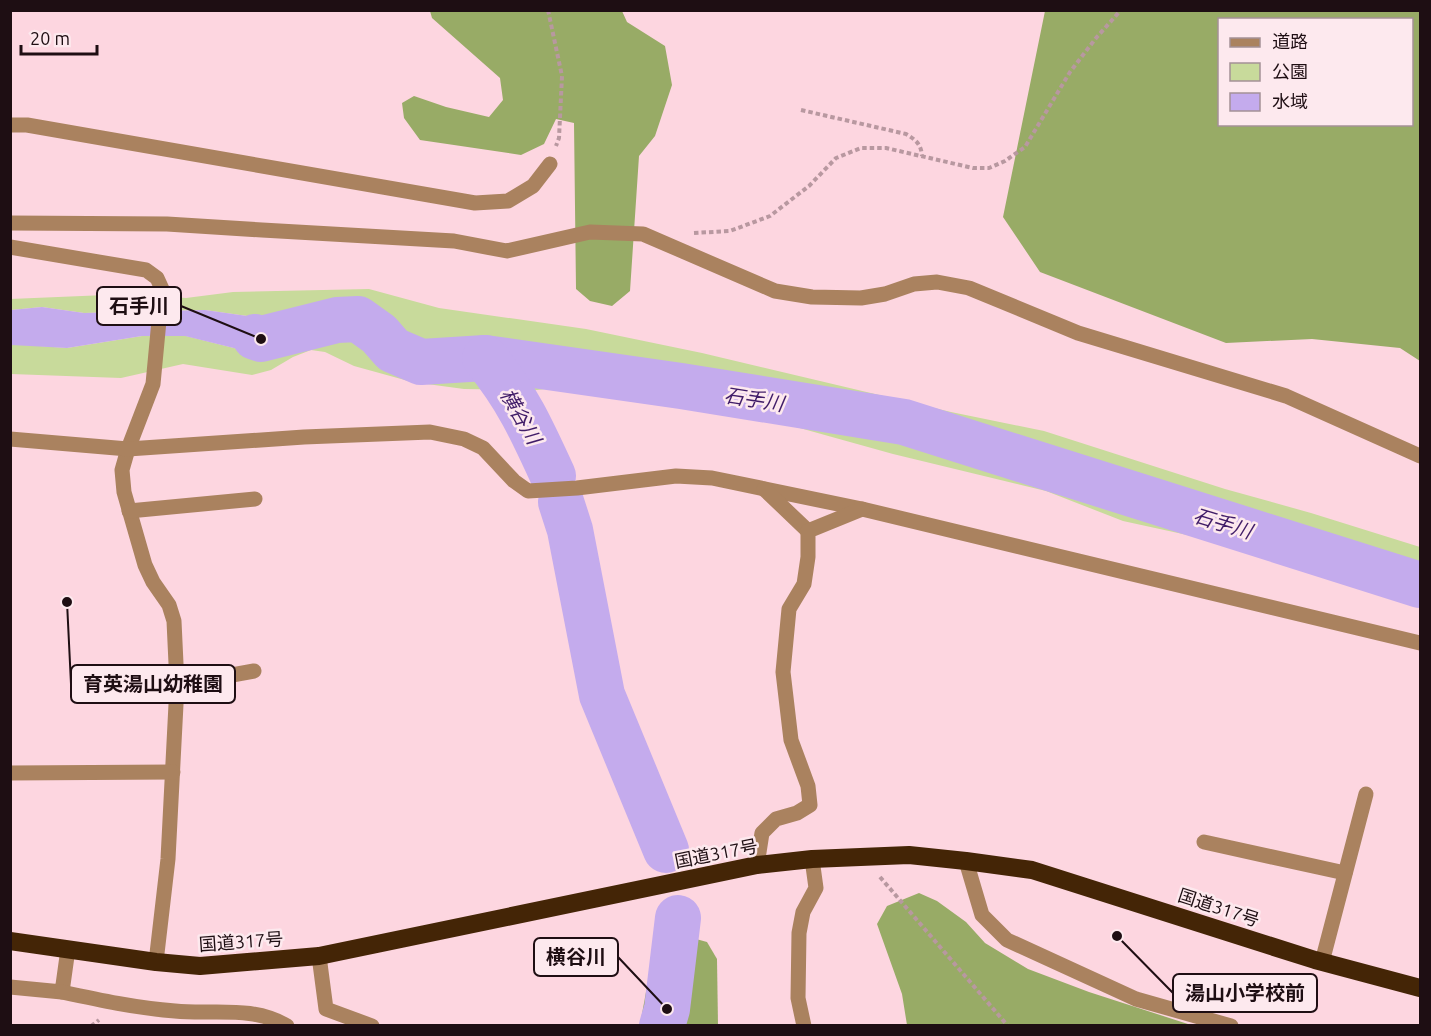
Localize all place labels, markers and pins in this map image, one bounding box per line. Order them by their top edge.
callout: 石手川 [97,287,181,325]
callout: 育英湯山幼稚園 [71,665,235,703]
callout: 横谷川 [534,938,618,976]
callout: 湯山小学校前 [1173,974,1317,1012]

